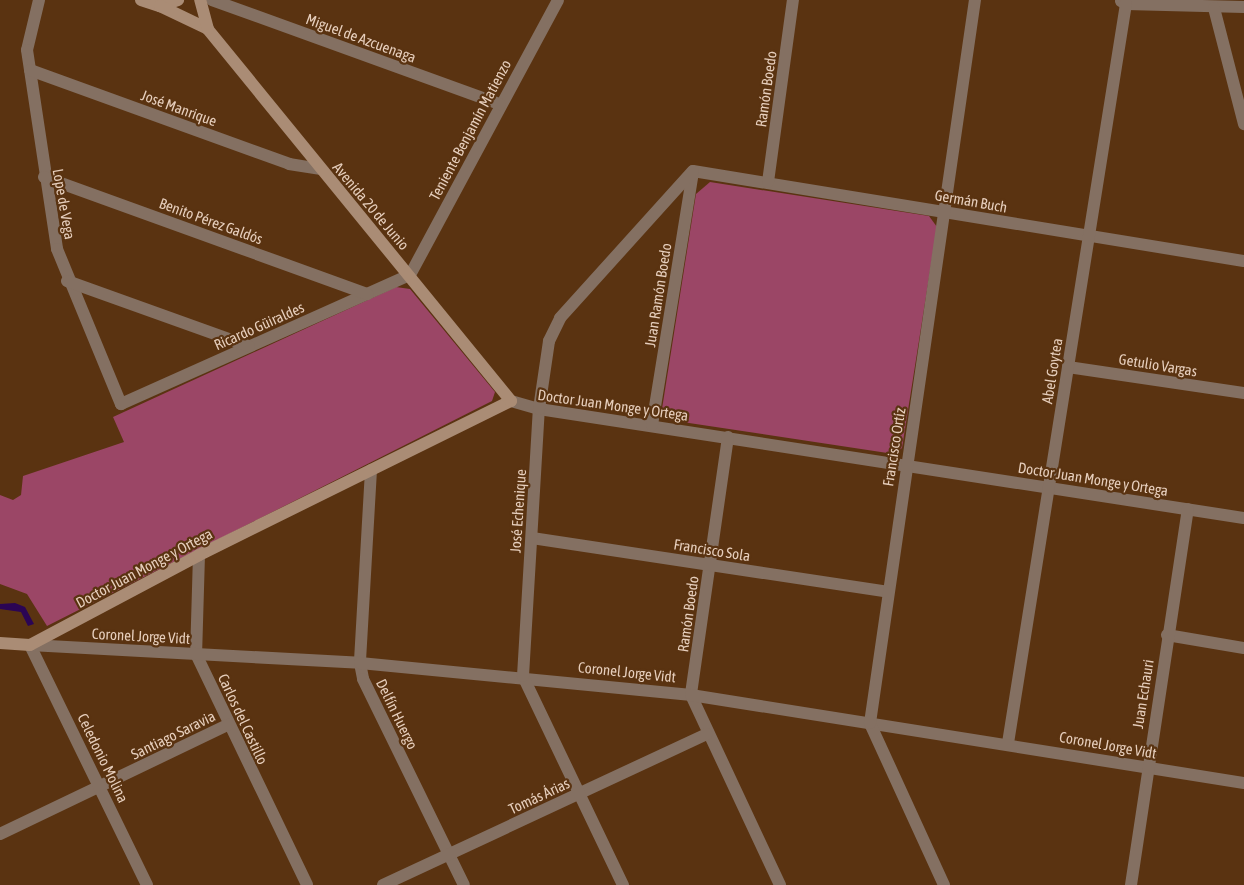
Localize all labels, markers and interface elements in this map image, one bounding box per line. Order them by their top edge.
street label: Miguel de Azcuenaga [304,10,418,66]
street label: Ramón Boedo [752,50,780,128]
street label: Teniente Benjamín Matienzo [425,57,515,203]
street label: José Manrique [139,86,219,130]
street label: Avenida 20 de Junio [329,158,413,254]
street label: Lope de Vega [49,167,79,241]
street label: Germán Buch [933,186,1009,216]
street label: Benito Pérez Galdós [157,194,265,248]
street label: Juan Ramón Boedo [641,242,675,348]
street label: Ricardo Güiraldes [211,298,307,354]
street label: Abel Goytea [1038,337,1066,405]
street label: Getulio Vargas [1118,350,1198,380]
street label: Doctor Juan Monge y Ortega [537,386,689,424]
street label: Francisco Ortíz [879,406,909,488]
street label: Doctor Juan Monge y Ortega [1017,458,1169,500]
street label: José Echenique [506,469,530,553]
street label: Doctor Juan Monge y Ortega [73,524,215,612]
street label: Francisco Sola [672,535,752,565]
street label: Ramón Boedo [674,575,702,653]
street label: Coronel Jorge Vidt [91,624,191,648]
street label: Coronel Jorge Vidt [577,658,677,686]
street label: Juan Echauri [1129,658,1157,730]
street label: Carlos del Castillo [214,671,272,767]
street label: Delfín Huergo [372,676,422,752]
street label: Santiago Saravia [128,707,218,763]
street label: Celedonio Molina [74,711,132,805]
street label: Coronel Jorge Vidt [1058,728,1158,762]
street label: Tomás Árias [506,774,572,818]

